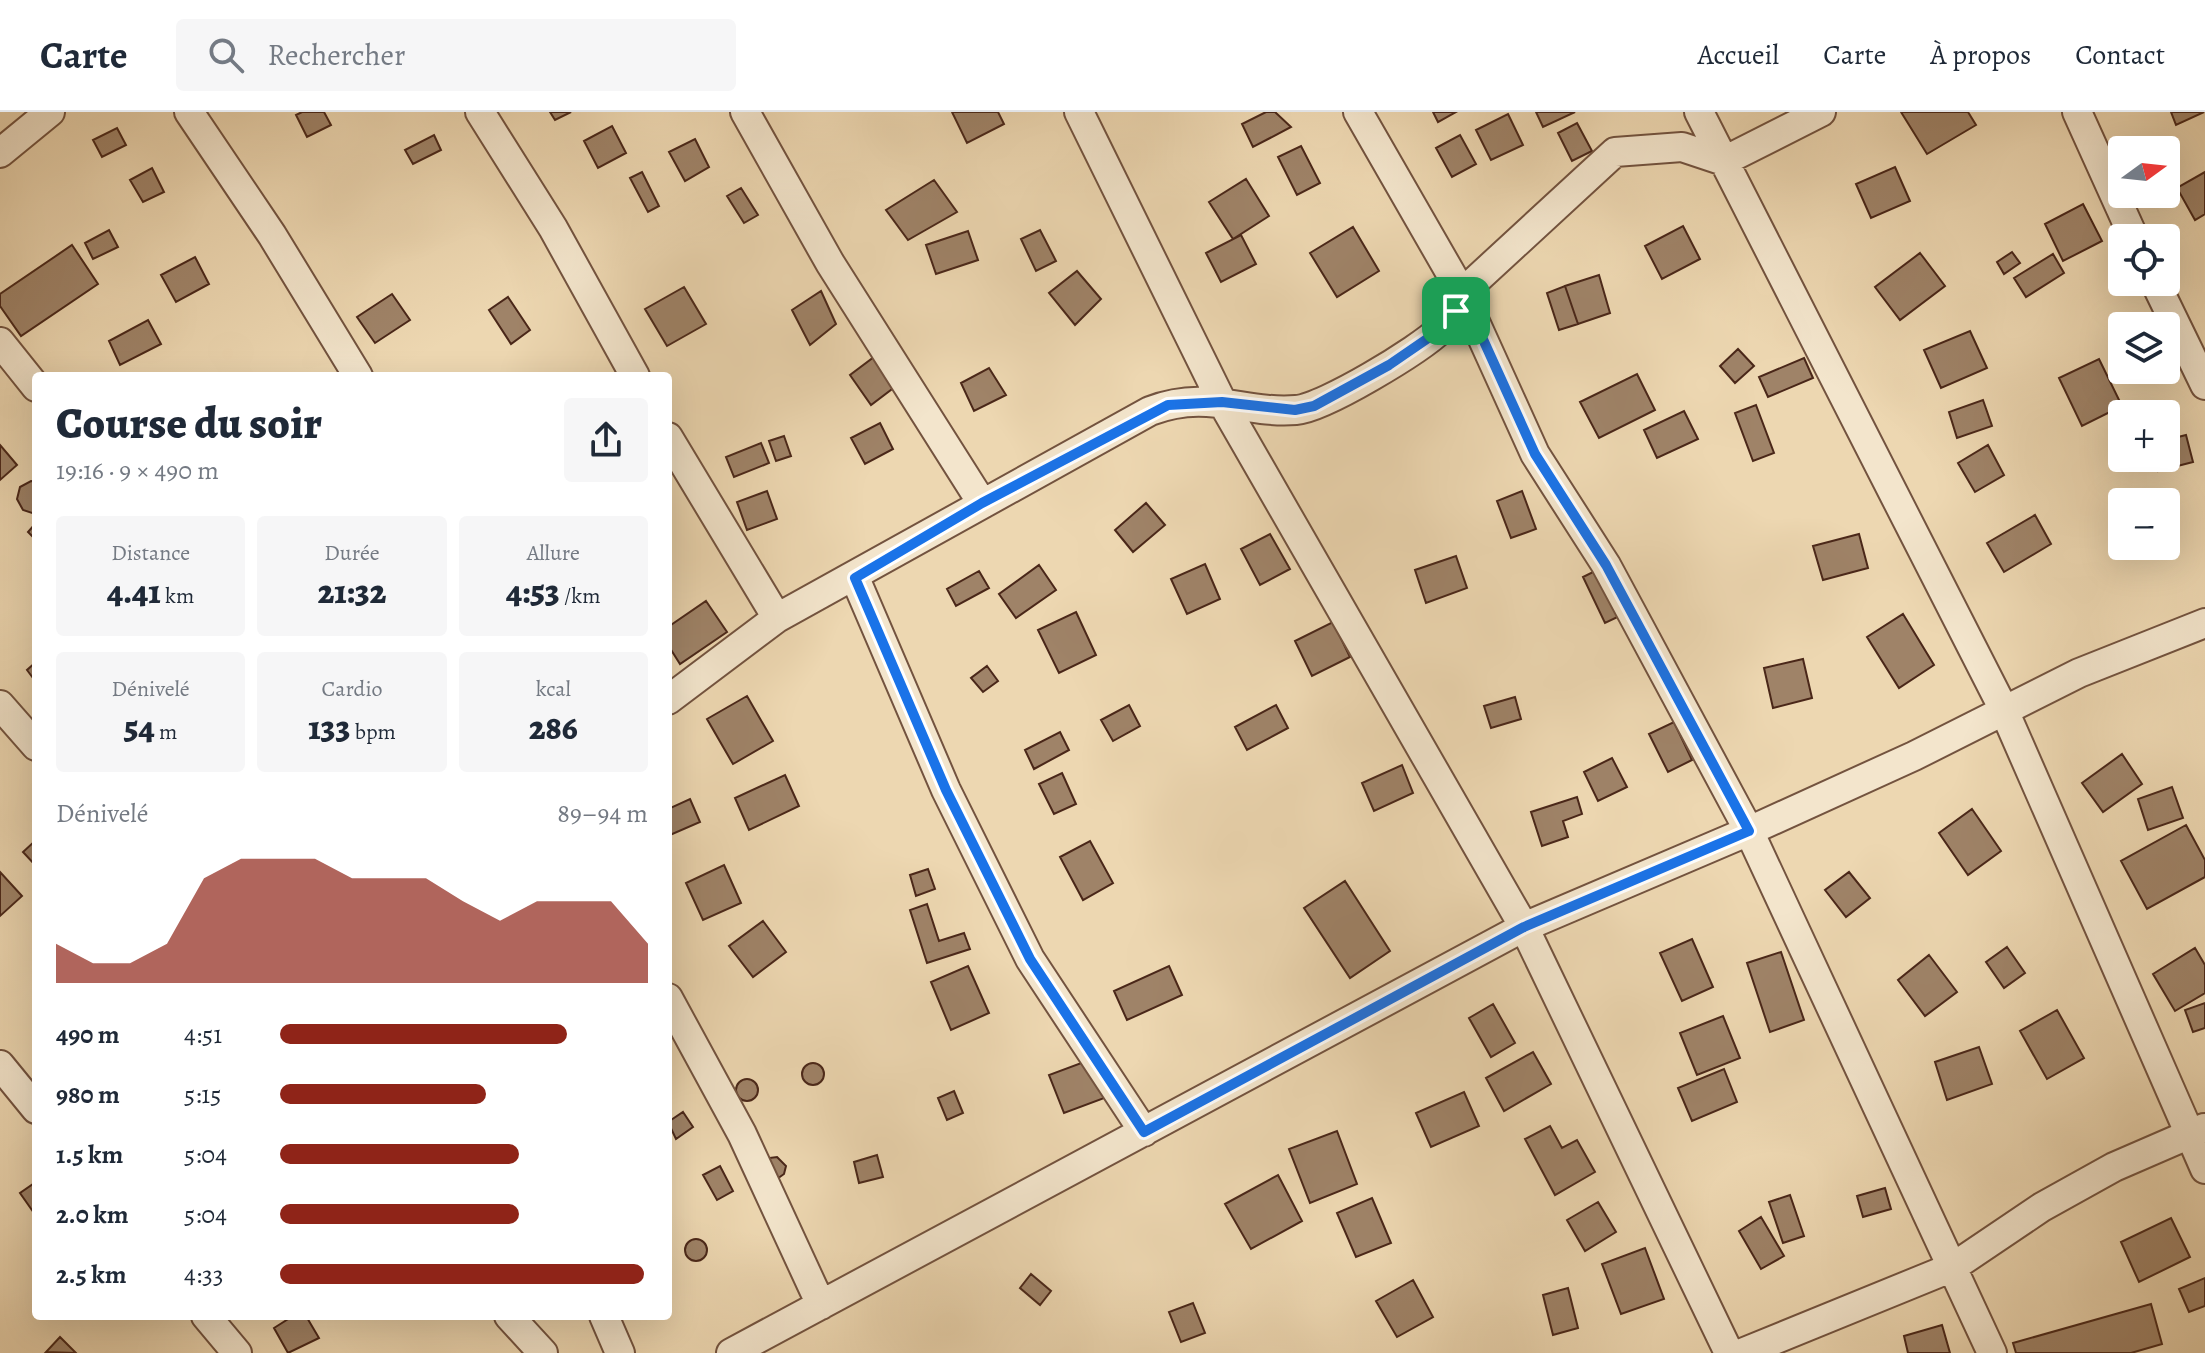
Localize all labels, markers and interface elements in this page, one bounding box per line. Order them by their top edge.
search box [176,19,736,91]
text: Carte [40,29,128,81]
icon: search [204,33,248,77]
text: Rechercher [268,35,405,75]
text: Accueil [1697,36,1779,74]
text: Carte [1823,36,1886,74]
text: À propos [1930,36,2031,74]
text: Contact [2075,36,2165,74]
north arrow [2108,136,2180,208]
map controls [2108,136,2180,560]
button: locate [2108,224,2180,296]
pin [1422,277,1490,345]
icon: arrive [1434,289,1478,333]
button: layers [2108,312,2180,384]
text: Course du soir [56,393,322,453]
button: share [564,398,648,482]
button: + [2108,400,2180,472]
text: 19:16 · 9 × 490 m [56,453,219,488]
button: − [2108,488,2180,560]
text: Distance [111,538,190,568]
text: Durée [324,538,380,568]
text: Allure [527,538,580,568]
text: 4.41 [107,568,161,615]
text: 21:32 [318,568,386,615]
text: 4:53 [506,568,560,615]
text: km [161,581,194,611]
text: /km [560,581,601,611]
text: Dénivelé [112,674,190,704]
text: Cardio [321,674,383,704]
text: kcal [536,674,571,704]
text: 54 [124,704,155,751]
text: 133 [308,704,350,751]
text: 286 [529,704,578,751]
text: m [155,717,177,747]
text: bpm [350,717,396,747]
text: Dénivelé [56,796,148,831]
text: 89–94 m [557,796,648,831]
text: 490 m [56,1017,120,1052]
text: 4:51 [184,1017,222,1052]
text: 980 m [56,1077,120,1112]
text: 5:15 [184,1077,221,1112]
text: 1.5 km [56,1137,123,1172]
text: 5:04 [184,1137,227,1172]
text: 2.0 km [56,1197,129,1232]
text: 5:04 [184,1197,227,1232]
text: 2.5 km [56,1257,127,1292]
text: 4:33 [184,1257,224,1292]

